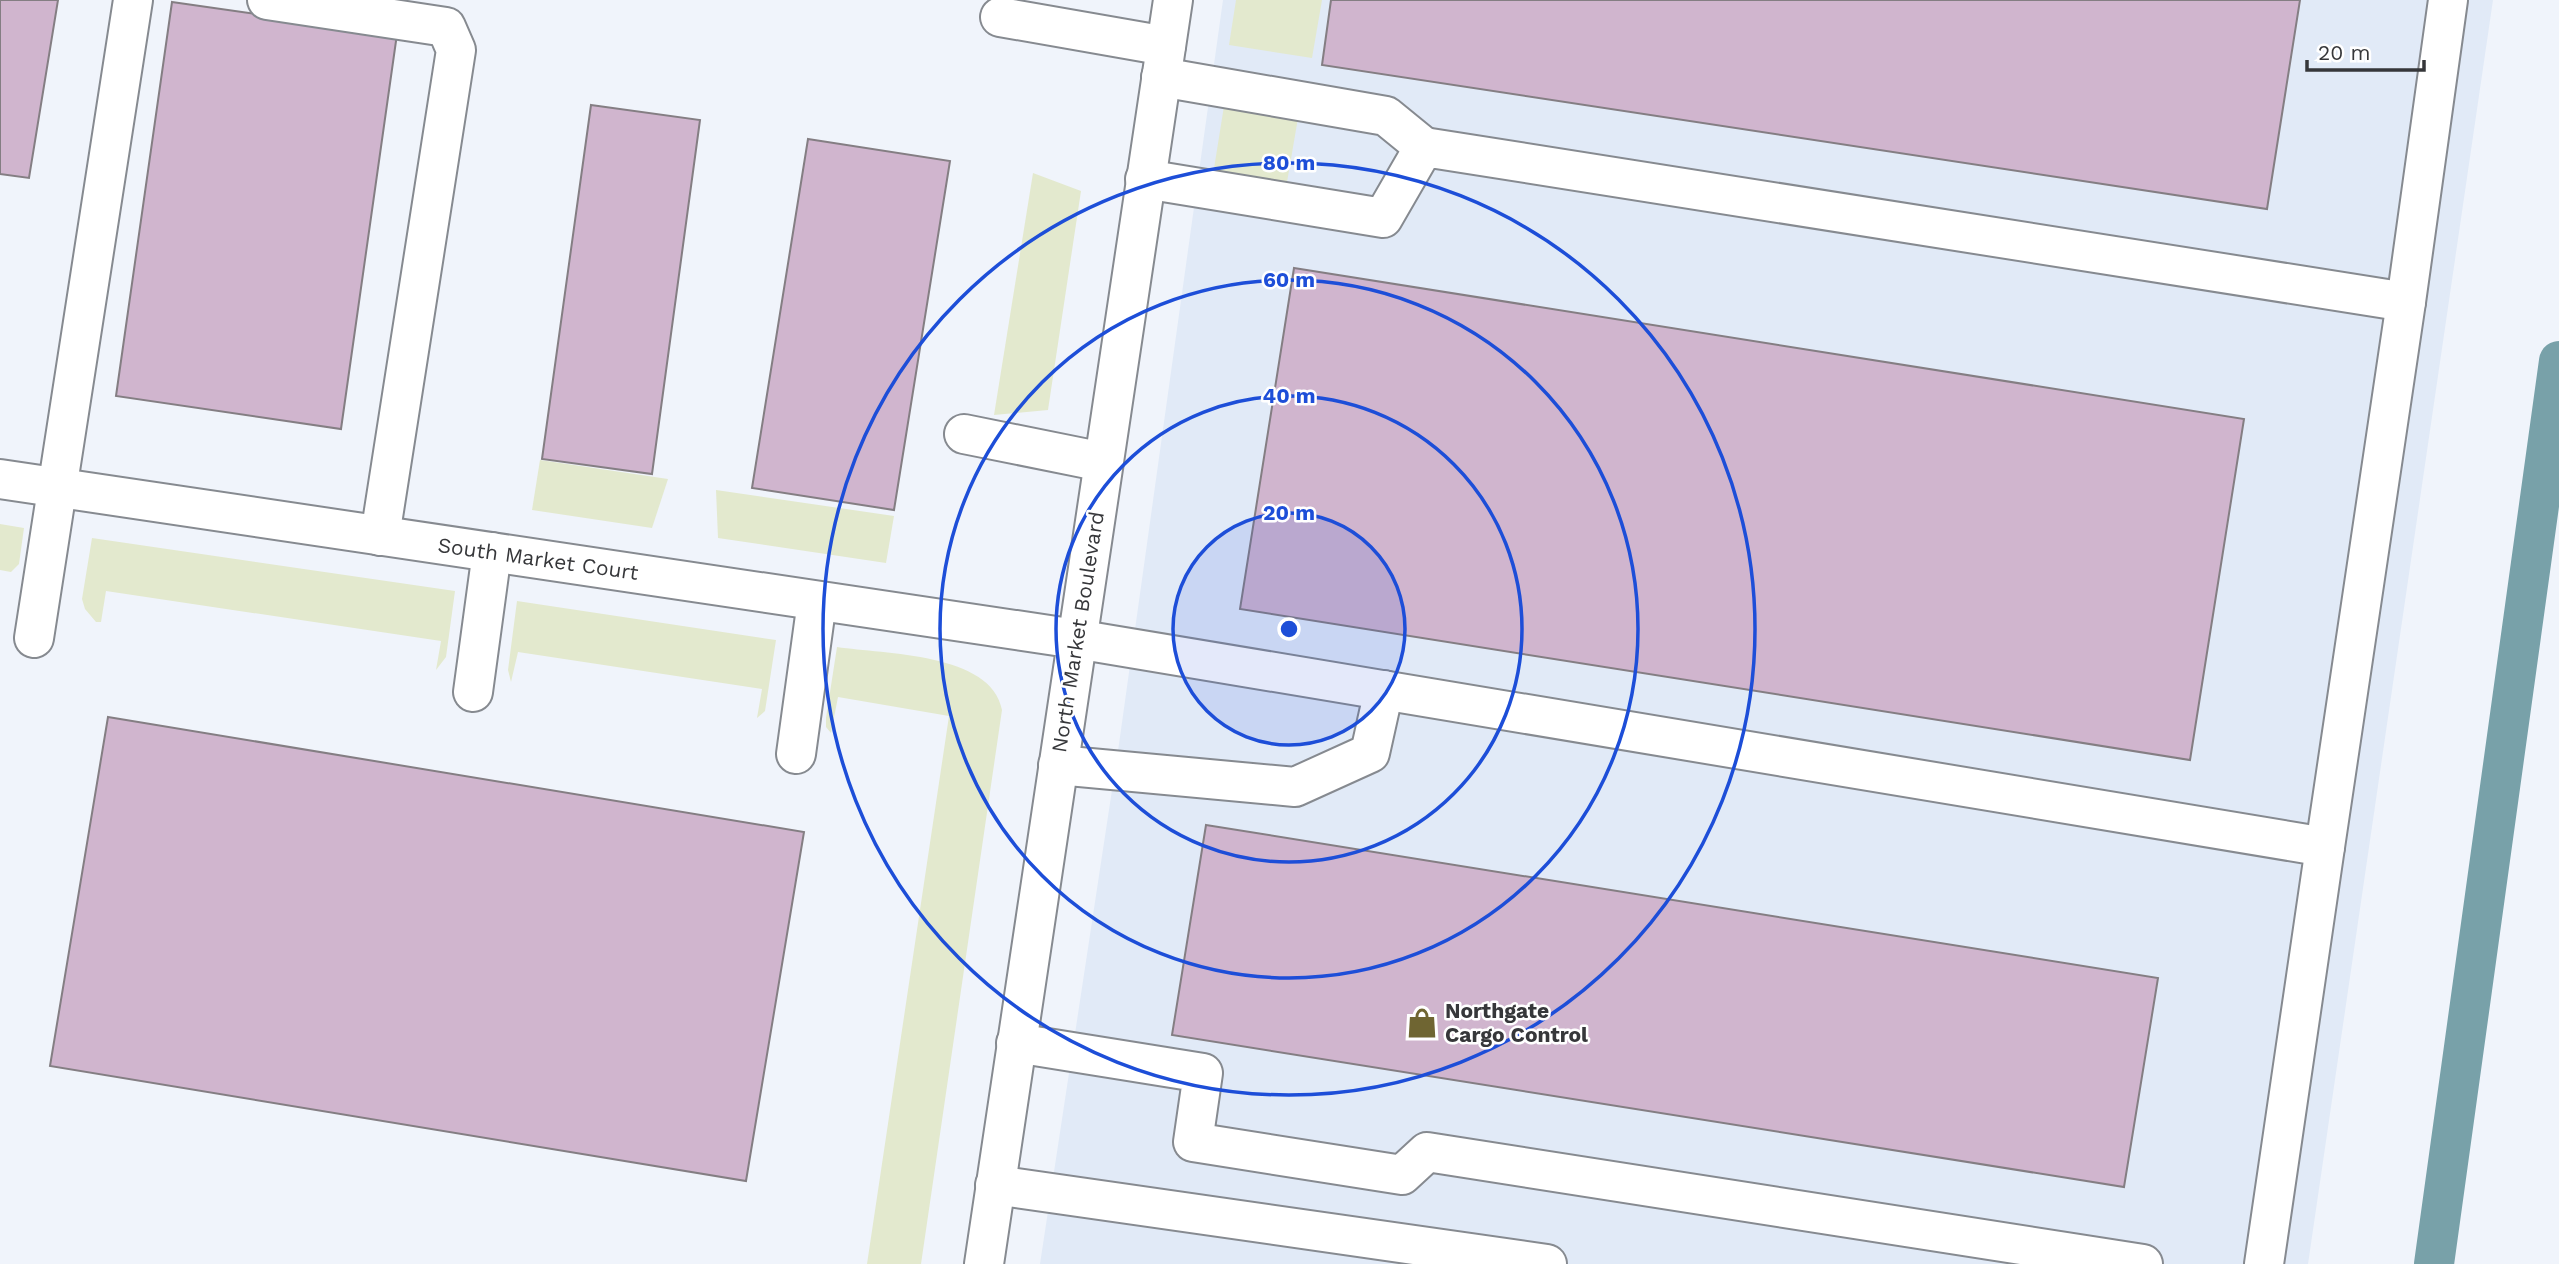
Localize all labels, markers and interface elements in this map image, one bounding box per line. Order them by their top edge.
scale bar [2307,28,2424,72]
text: 20 m [2318,40,2370,65]
text: 80 m [1263,150,1315,175]
text: 60 m [1263,267,1315,292]
text: 40 m [1263,383,1315,408]
text: 20 m [1263,500,1315,525]
street label: North Market Boulevard [1046,510,1109,754]
street label: South Market Court [436,532,640,585]
centre of rings [1277,617,1301,641]
place label: Northgate Cargo Control [1445,998,1588,1047]
shop icon: Northgate Cargo Control [1405,1006,1439,1040]

